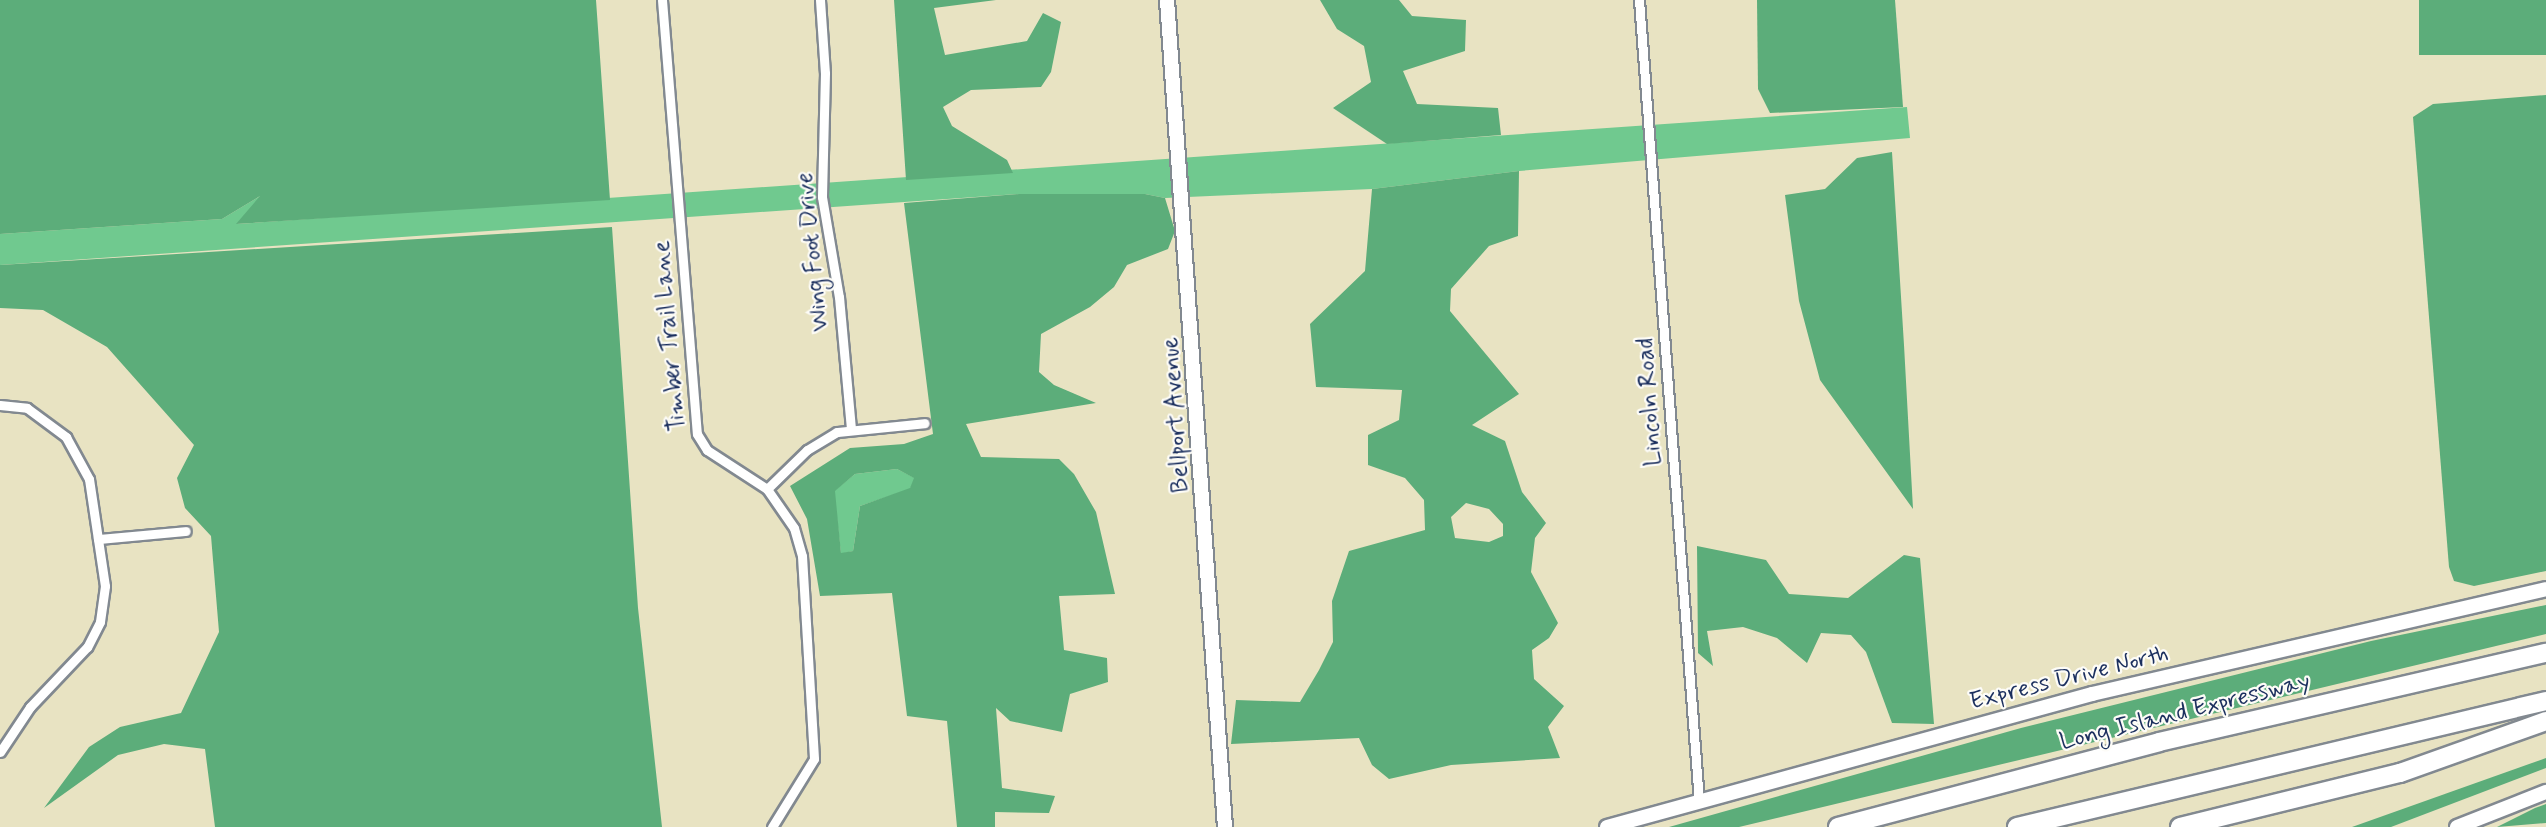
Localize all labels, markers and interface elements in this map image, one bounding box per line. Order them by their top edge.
street label: Wing Foot Drive [790,172,836,332]
street label: Timber Trail Lane [648,245,692,427]
street label: Bellport Avenue [1156,334,1196,496]
street label: Lincoln Road [1631,338,1669,466]
street label: Express Drive North [1967,639,2171,717]
street label: Long Island Expressway [2056,667,2314,757]

